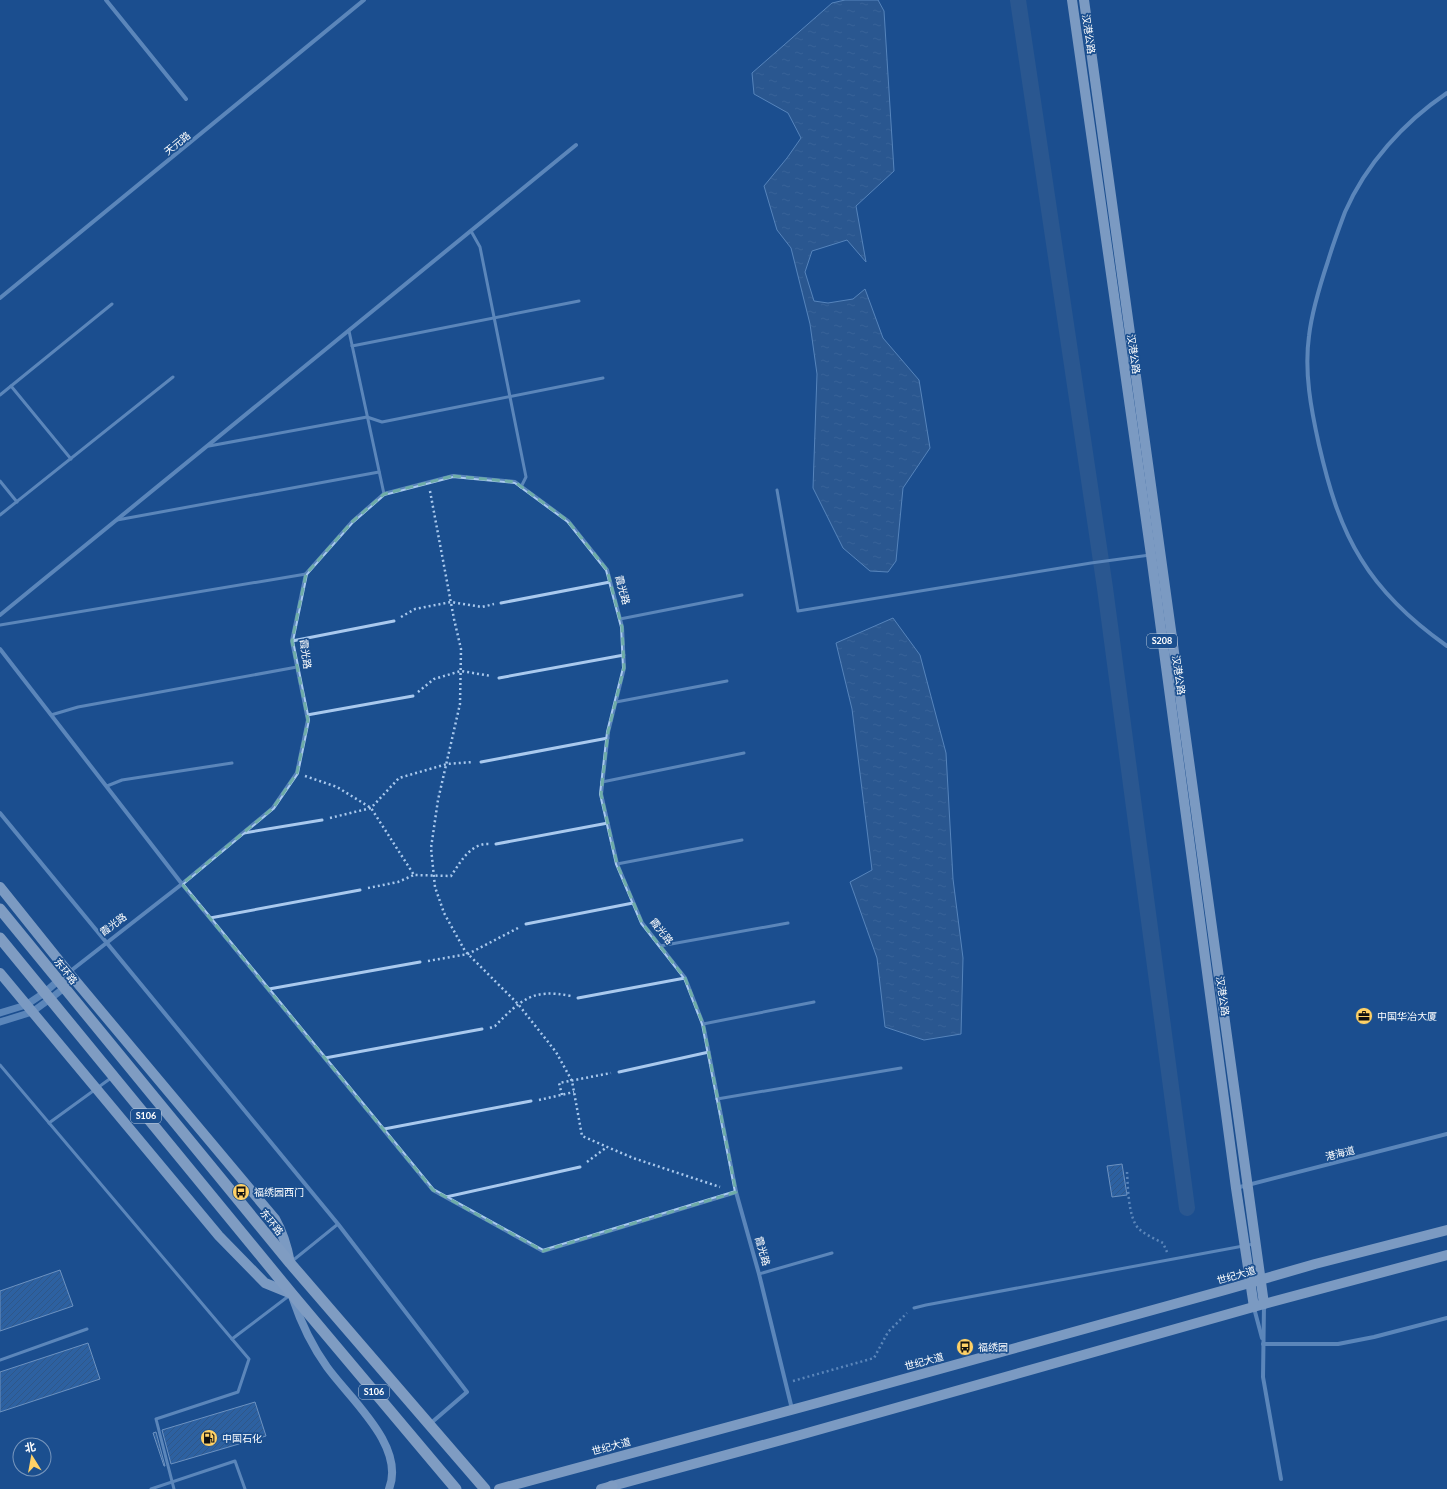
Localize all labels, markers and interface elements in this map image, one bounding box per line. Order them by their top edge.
street label: 汉港公路 [1080,13,1098,55]
street label: 天元路 [162,129,192,157]
street label: 汉港公路 [1125,333,1143,375]
street label: 霞光路 [613,574,633,606]
road number: S208 [1147,634,1177,648]
street label: 霞光路 [298,638,314,670]
street label: 汉港公路 [1170,654,1188,696]
street label: 霞光路 [97,910,129,938]
street label: 霞光路 [648,915,676,947]
street label: 东环路 [52,956,80,986]
street label: 汉港公路 [1214,975,1232,1017]
office icon: 中国华冶大厦 [1354,1006,1374,1026]
place label: 中国华冶大厦 [1377,1010,1437,1022]
road number: S106 [131,1109,161,1123]
street label: 港海道 [1324,1144,1356,1162]
bus stop icon: 福绣园西门 [231,1182,251,1202]
place label: 福绣园西门 [254,1186,304,1198]
street label: 东环路 [258,1207,286,1237]
street label: 霞光路 [753,1235,773,1267]
street label: 世纪大道 [1215,1264,1257,1286]
bus stop icon: 福绣园 [955,1337,975,1357]
place label: 福绣园 [978,1341,1008,1353]
street label: 世纪大道 [903,1350,945,1372]
road number: S106 [359,1385,389,1399]
fuel station icon: 中国石化 [199,1428,219,1448]
place label: 中国石化 [222,1432,262,1444]
street label: 世纪大道 [590,1435,632,1457]
north arrow [12,1437,52,1477]
text: 北 [23,1439,37,1454]

